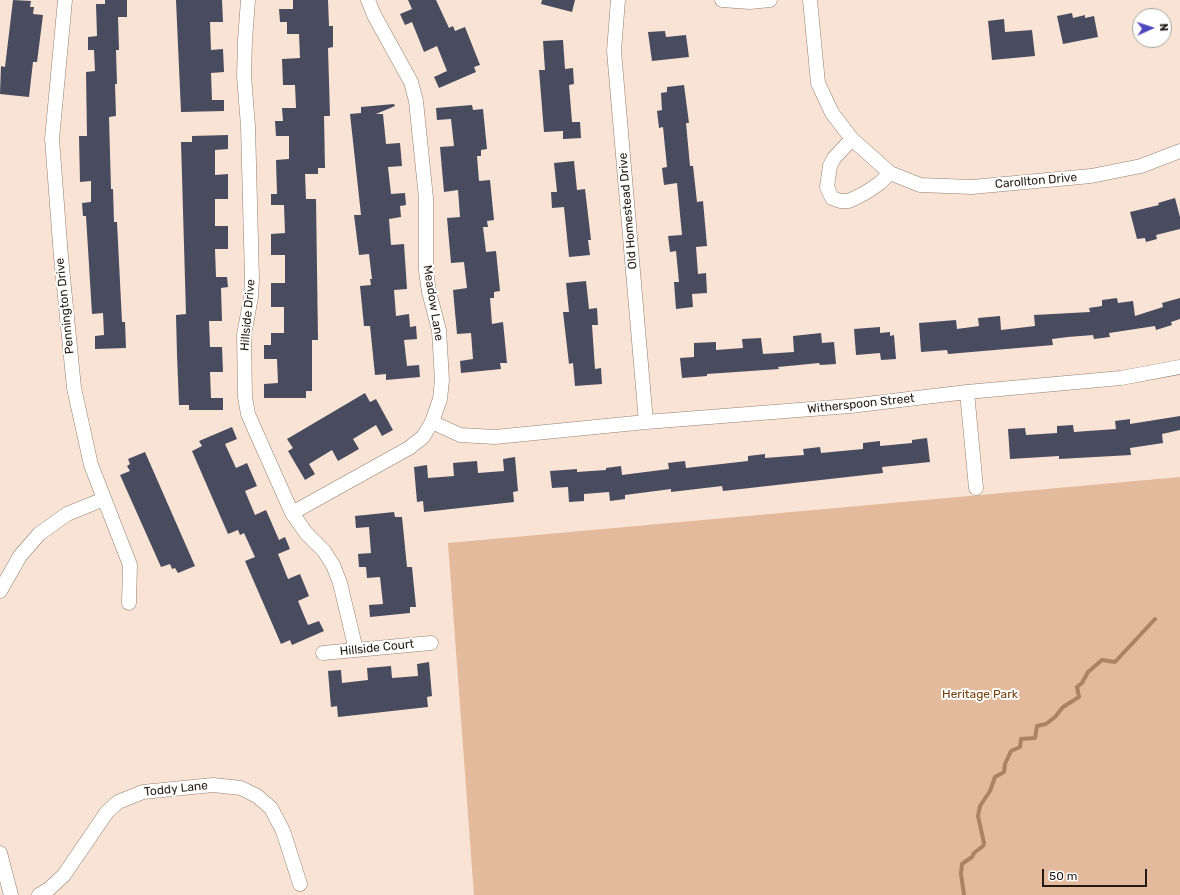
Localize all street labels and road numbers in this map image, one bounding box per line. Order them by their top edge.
street label: Old Homestead Drive [616,152,640,270]
street label: Carollton Drive [994,170,1078,192]
street label: Pennington Drive [53,257,77,355]
street label: Meadow Lane [420,264,446,342]
street label: Hillside Drive [238,279,258,351]
street label: Witherspoon Street [807,391,915,417]
street label: Hillside Court [339,637,415,659]
street label: Toddy Lane [143,778,209,800]

